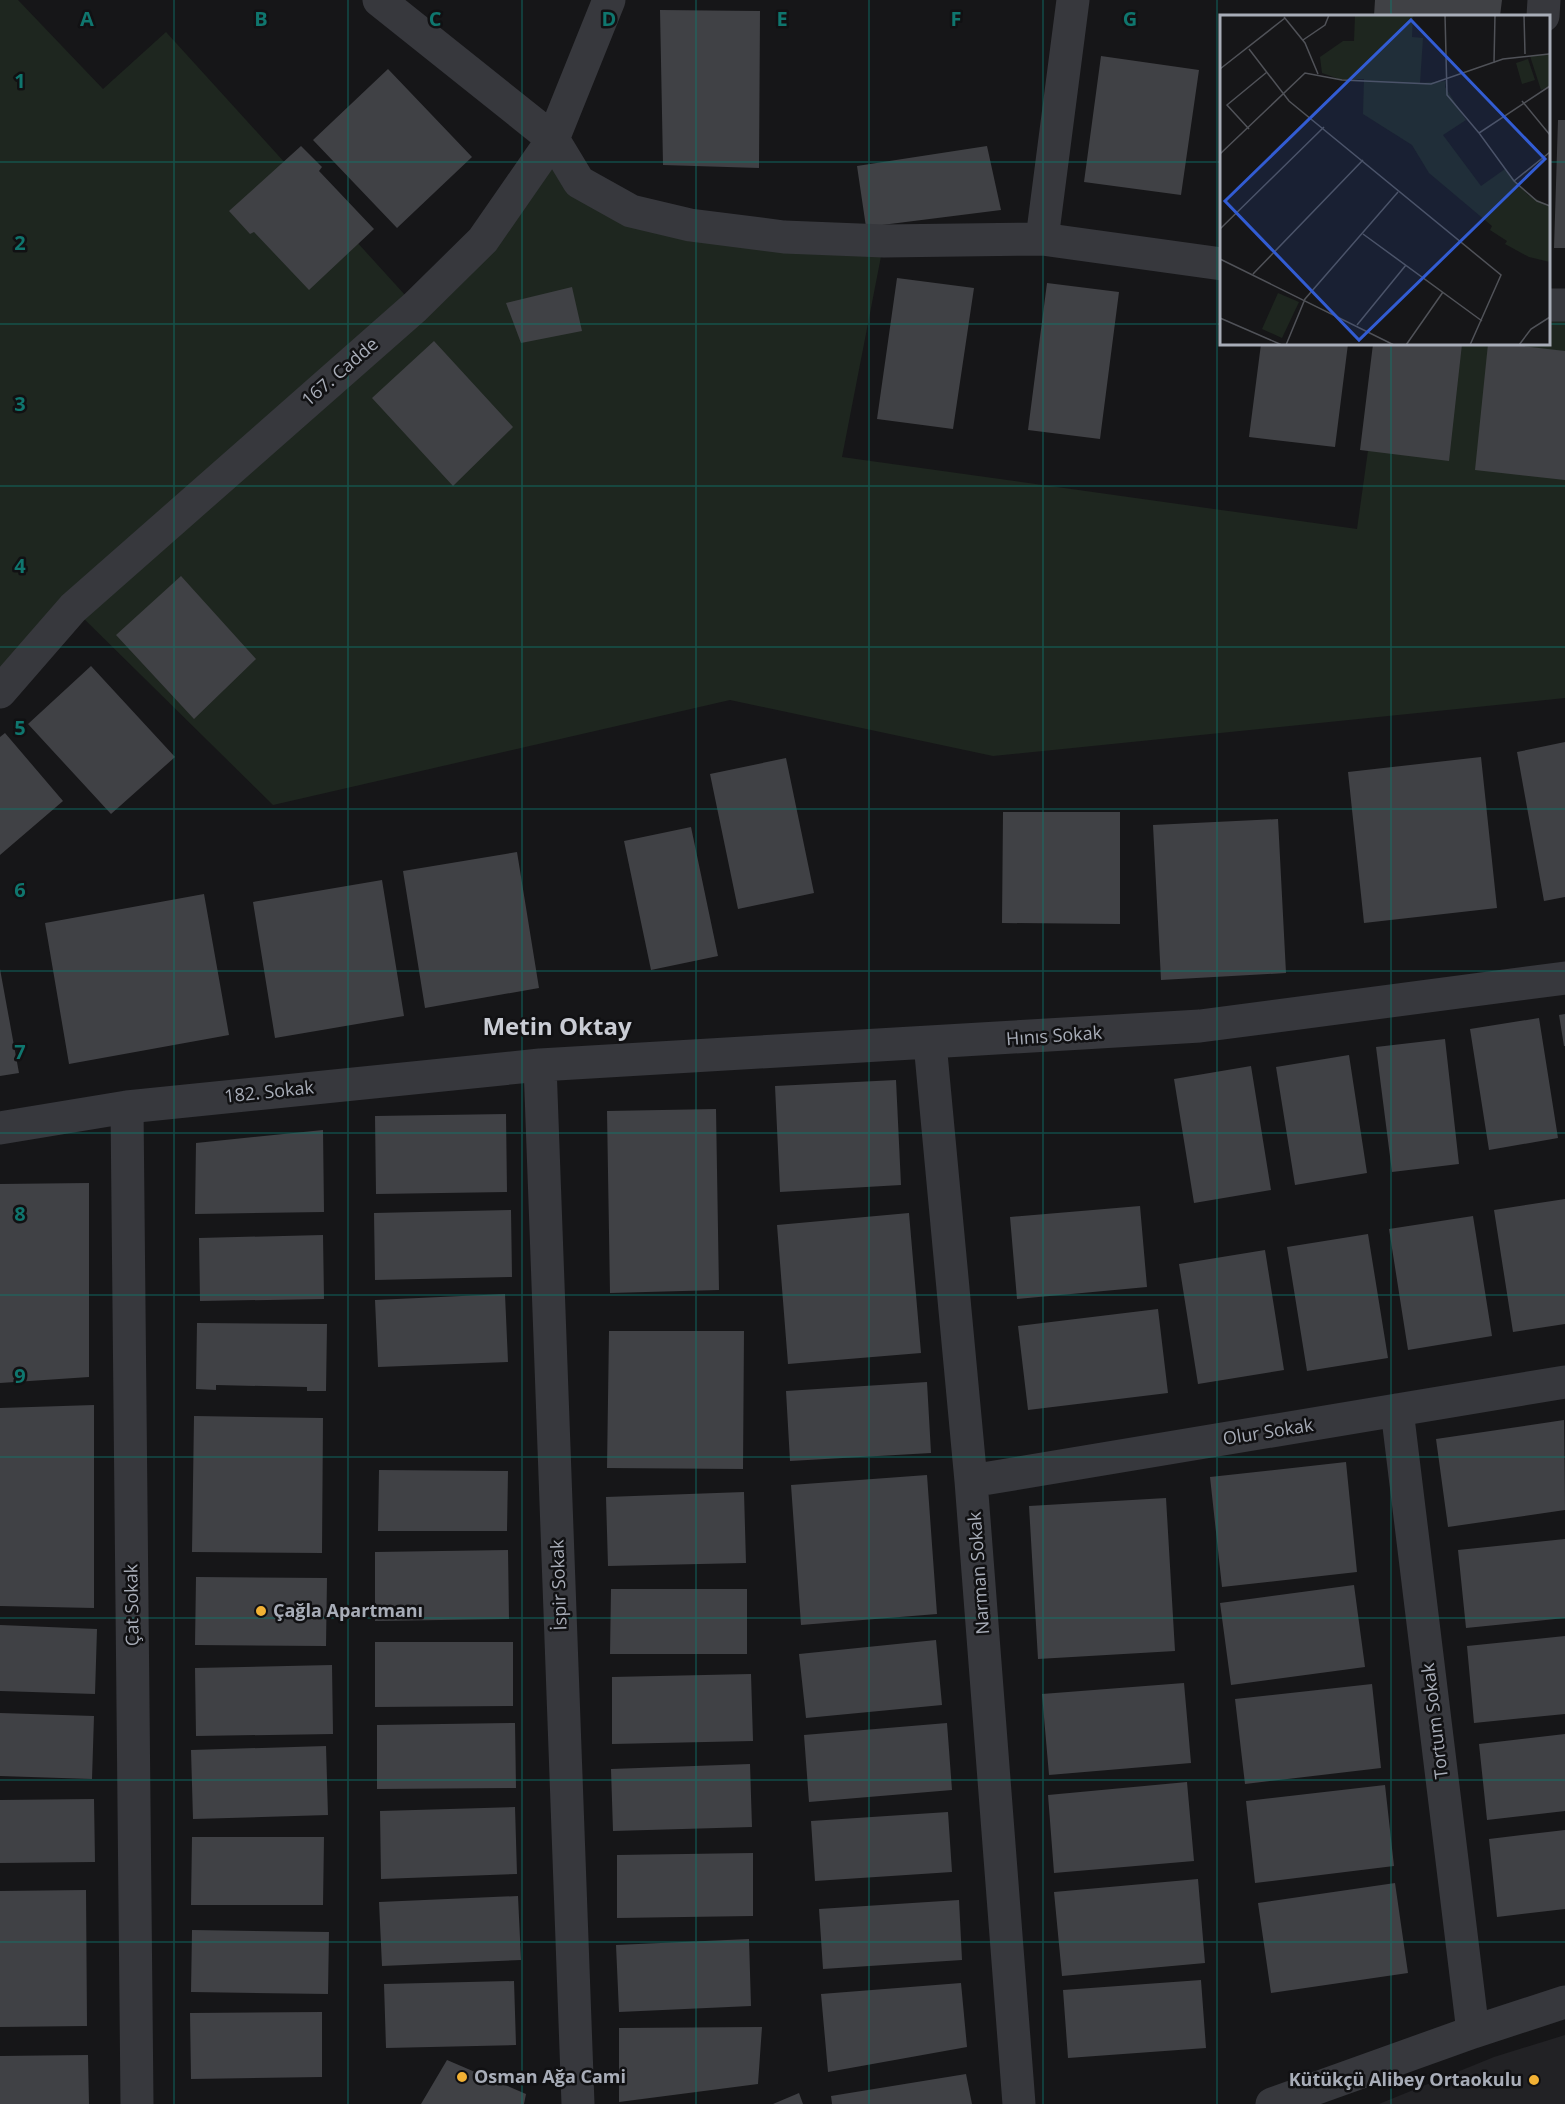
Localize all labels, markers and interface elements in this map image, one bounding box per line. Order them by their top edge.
text: A [80,5,94,32]
text: B [254,5,268,32]
text: C [429,5,442,32]
text: D [602,5,616,32]
text: E [776,5,788,32]
text: F [951,5,961,32]
text: G [1123,5,1137,32]
inset map [1220,15,1550,345]
text: 1 [14,67,26,94]
text: 2 [14,229,26,256]
street label: 167. Cadde [296,331,383,411]
text: 3 [14,390,26,417]
text: 4 [14,552,26,579]
text: 5 [14,714,26,741]
text: 6 [14,876,26,903]
district label: Metin Oktay [482,1009,632,1042]
street label: Hınıs Sokak [1005,1020,1103,1050]
text: 7 [14,1038,26,1065]
street label: 182. Sokak [223,1074,315,1108]
text: 8 [14,1200,26,1227]
text: 9 [14,1362,26,1389]
street label: Olur Sokak [1221,1412,1315,1450]
street label: Narman Sokak [962,1510,994,1635]
street label: İspir Sokak [544,1539,572,1631]
street label: Çat Sokak [118,1563,144,1646]
place label: Çağla Apartmanı [273,1598,423,1622]
marker: Çağla Apartmanı [254,1604,268,1618]
street label: Tortum Sokak [1415,1661,1453,1780]
place label: Osman Ağa Cami [474,2064,626,2088]
place label: Kütükçü Alibey Ortaokulu [1289,2067,1522,2091]
marker: Osman Ağa Cami [455,2070,469,2084]
marker: Kütükçü Alibey Ortaokulu [1527,2073,1541,2087]

